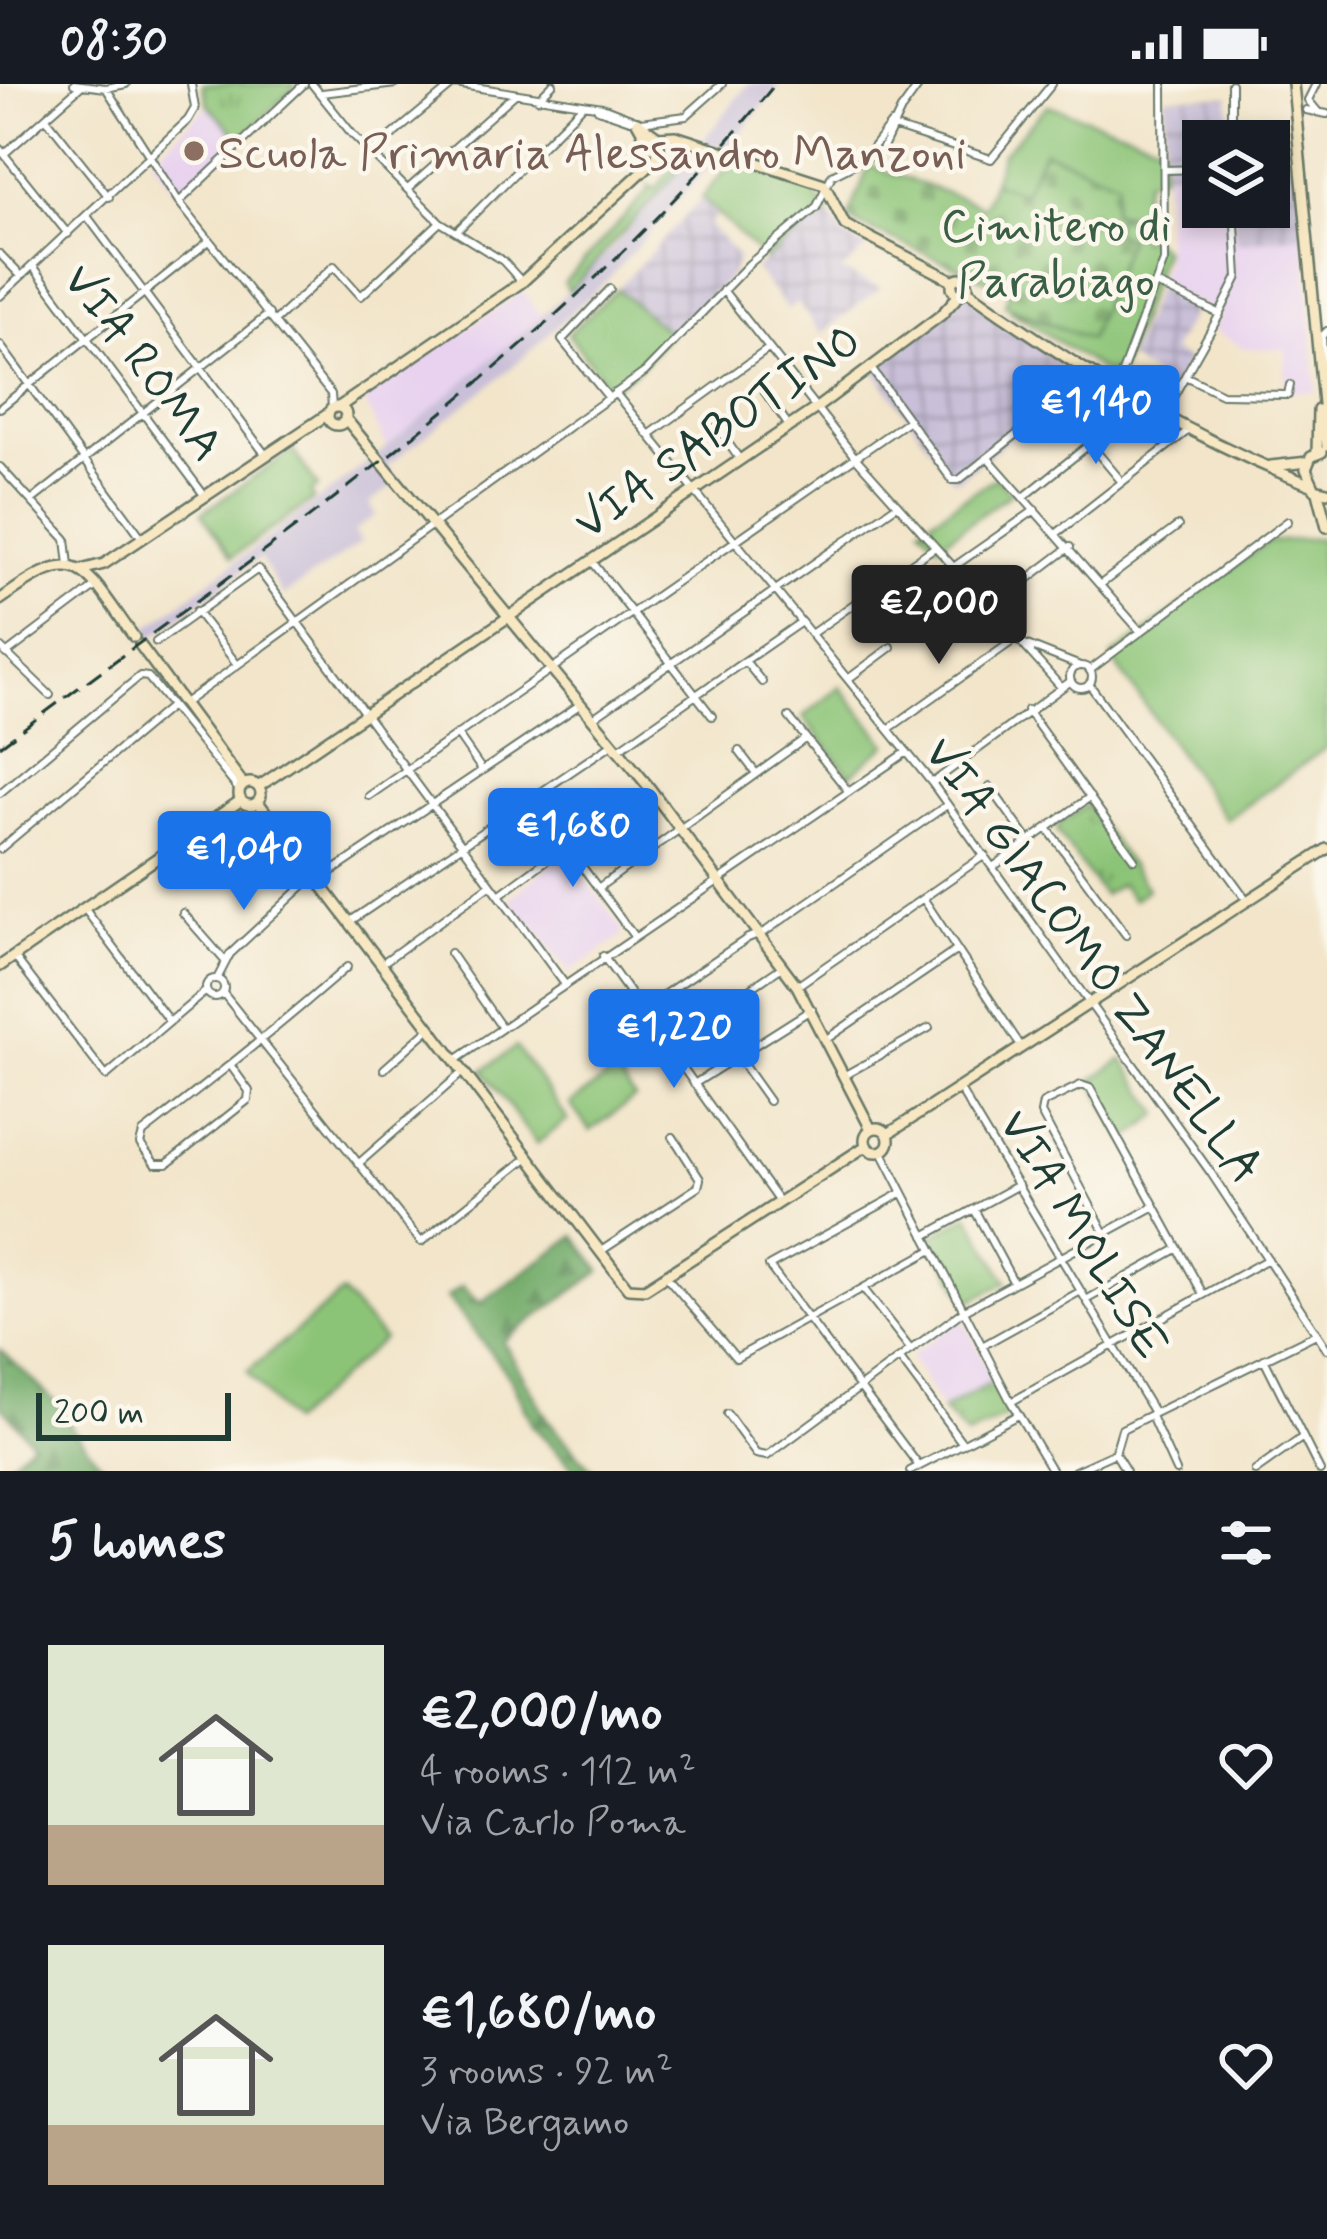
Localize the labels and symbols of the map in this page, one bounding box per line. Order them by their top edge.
place label: Scuola Primaria Alessandro Manzoni [218,123,966,186]
marker: Scuola Primaria Alessandro Manzoni [181,138,207,164]
park label: Cimitero di Parabiago [941,196,1171,314]
street label: VIA ROMA [47,251,237,475]
street label: VIA SABOTINO [562,310,874,555]
pin: €1,140 [998,365,1194,467]
pin: €2,000 [841,565,1037,667]
street label: VIA GIACOMO ZANELLA [908,725,1276,1198]
pin: €1,680 [475,788,671,890]
pin: €1,040 [146,811,342,913]
pin: €1,220 [576,989,772,1091]
street label: VIA MOLISE [983,1098,1181,1372]
scale bar [36,1387,231,1440]

